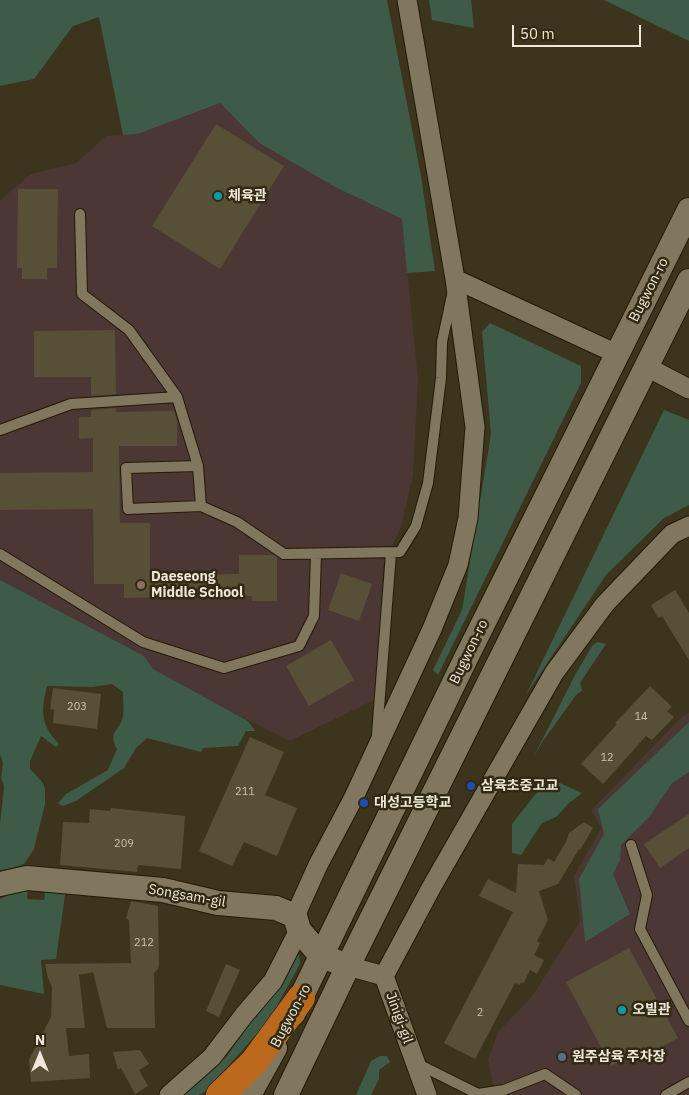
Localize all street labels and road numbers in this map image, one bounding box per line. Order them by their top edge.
street label: Bugwon-ro [626,255,672,325]
street label: Bugwon-ro [446,617,492,687]
street label: Songsam-gil [147,881,227,911]
street label: Bugwon-ro [267,981,315,1051]
street label: Jinigi-gil [382,990,416,1046]

